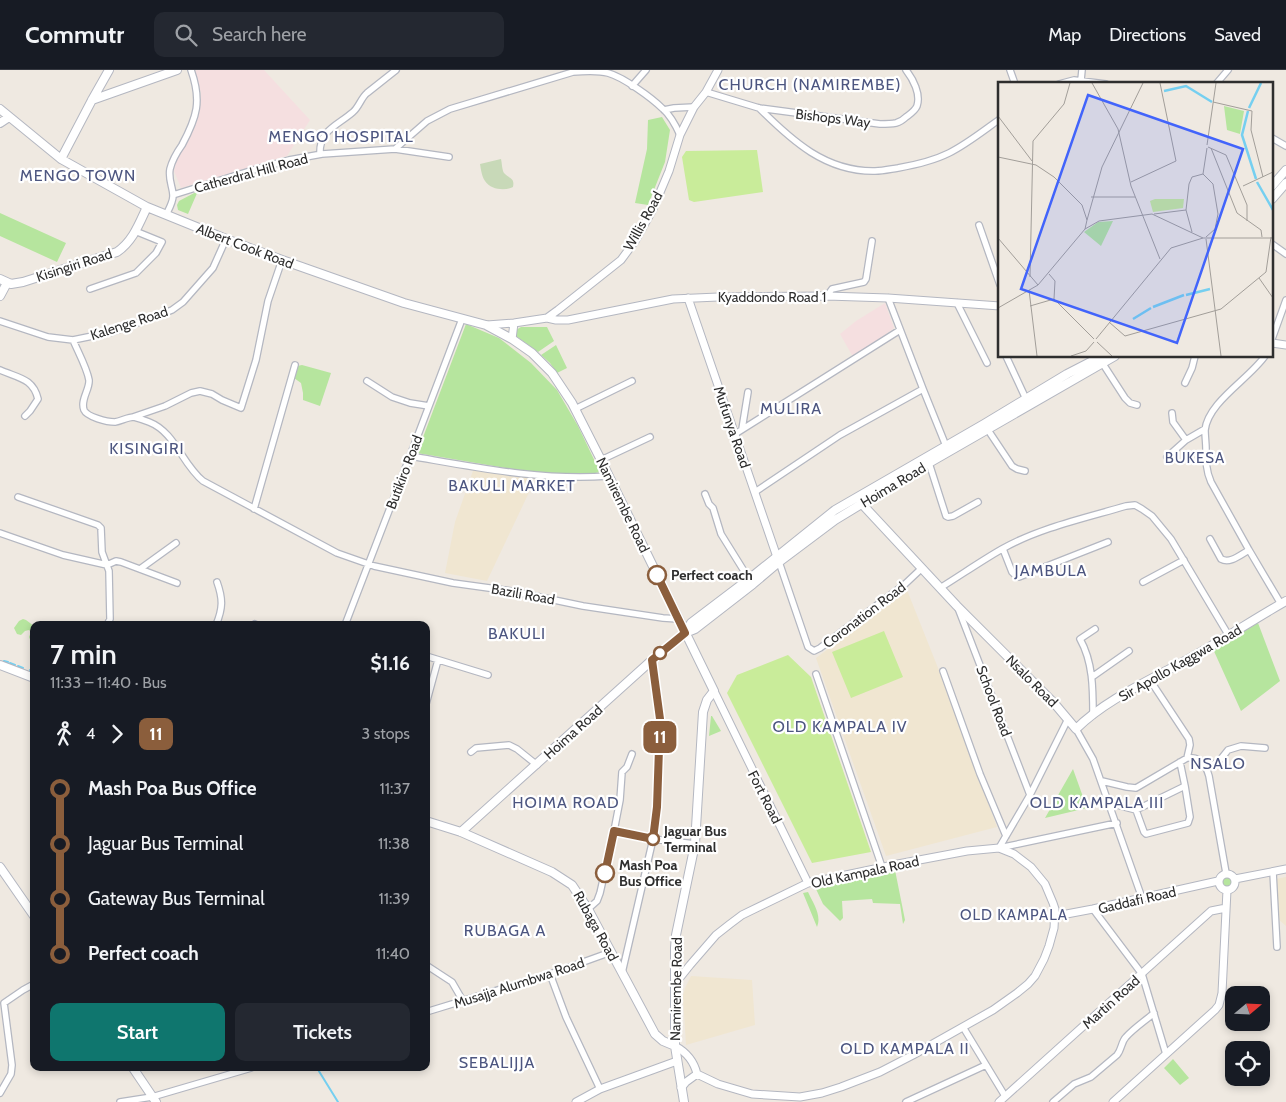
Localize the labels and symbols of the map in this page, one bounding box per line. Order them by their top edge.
district label: CHURCH (NAMIREMBE) [719,75,901,94]
inset map [998,82,1274,358]
street label: Bishops Way [795,104,871,132]
district label: MENGO HOSPITAL [268,127,414,146]
street label: Catherdral Hill Road [192,149,310,197]
district label: MENGO TOWN [20,166,136,185]
street label: Willis Road [619,188,667,254]
street label: Albert Cook Road [194,219,296,273]
street label: Kisingiri Road [34,244,114,286]
street label: Kyaddondo Road 1 [718,288,826,306]
street label: Kalenge Road [88,302,170,344]
street label: Mufunya Road [710,384,754,470]
district label: MULIRA [760,399,822,418]
street label: Butikiro Road [382,432,426,512]
district label: KISINGIRI [109,439,185,458]
district label: BUKESA [1165,449,1225,467]
street label: Namirembe Road [592,454,654,556]
street label: Hoima Road [857,459,929,511]
district label: BAKULI MARKET [448,476,576,495]
district label: JAMBULA [1014,561,1087,580]
marker: Perfect coach [647,565,667,585]
place label: Perfect coach [671,566,753,584]
street label: Coronation Road [819,578,909,652]
street label: Bazili Road [490,580,556,608]
street label: Sir Apollo Kaggwa Road [1115,620,1245,706]
district label: BAKULI [488,624,546,643]
unlabelled marker [653,646,667,660]
street label: Nsalo Road [1002,651,1062,711]
street label: School Road [972,663,1016,739]
street label: Hoima Road [540,701,606,763]
district label: OLD KAMPALA IV [772,717,908,736]
line badge: 11 [638,721,682,753]
district label: NSALO [1190,754,1246,773]
street label: Fort Road [744,767,786,827]
district label: HOIMA ROAD [512,793,620,812]
district label: OLD KAMPALA III [1030,793,1164,812]
place label: Jaguar Bus Terminal [663,822,727,856]
marker: Jaguar Bus Terminal [646,832,660,846]
street label: Old Kampala Road [809,852,921,892]
place label: Mash Poa Bus Office [619,856,682,890]
marker: Mash Poa Bus Office [595,863,615,883]
street label: Gaddafi Road [1096,882,1178,918]
street label: Rubaga Road [569,888,623,964]
district label: OLD KAMPALA [960,906,1068,924]
district label: RUBAGA A [464,921,546,940]
street label: Namirembe Road [666,937,686,1041]
street label: Musajja Alumbwa Road [451,953,587,1013]
street label: Martin Road [1078,971,1144,1033]
north arrow [1225,986,1270,1031]
district label: OLD KAMPALA II [840,1039,970,1058]
district label: SEBALIJJA [459,1053,535,1072]

